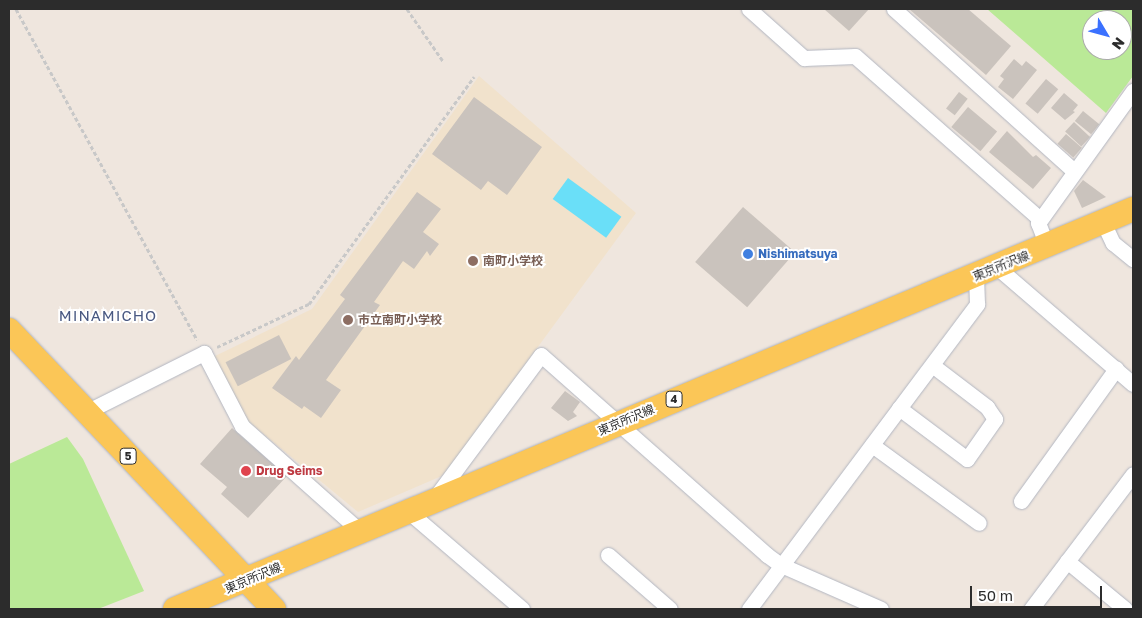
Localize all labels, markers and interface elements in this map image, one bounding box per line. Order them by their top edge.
north arrow [1082,10,1132,60]
text: N [1109,34,1129,53]
place label: Nishimatsuya [758,247,838,261]
marker: Nishimatsuya [742,248,754,260]
street label: 東京所沢線 [970,248,1032,284]
place label: 南町小学校 [483,254,543,268]
marker: 南町小学校 [467,255,479,267]
district label: MINAMICHO [58,307,158,325]
place label: 市立南町小学校 [358,313,442,327]
marker: 市立南町小学校 [342,314,354,326]
road number: 4 [665,390,683,408]
street label: 東京所沢線 [596,402,656,438]
road number: 5 [119,448,137,464]
place label: Drug Seims [256,464,322,478]
marker: Drug Seims [240,465,252,477]
street label: 東京所沢線 [223,560,283,596]
scale bar [972,576,1104,608]
text: 50 m [978,586,1013,604]

